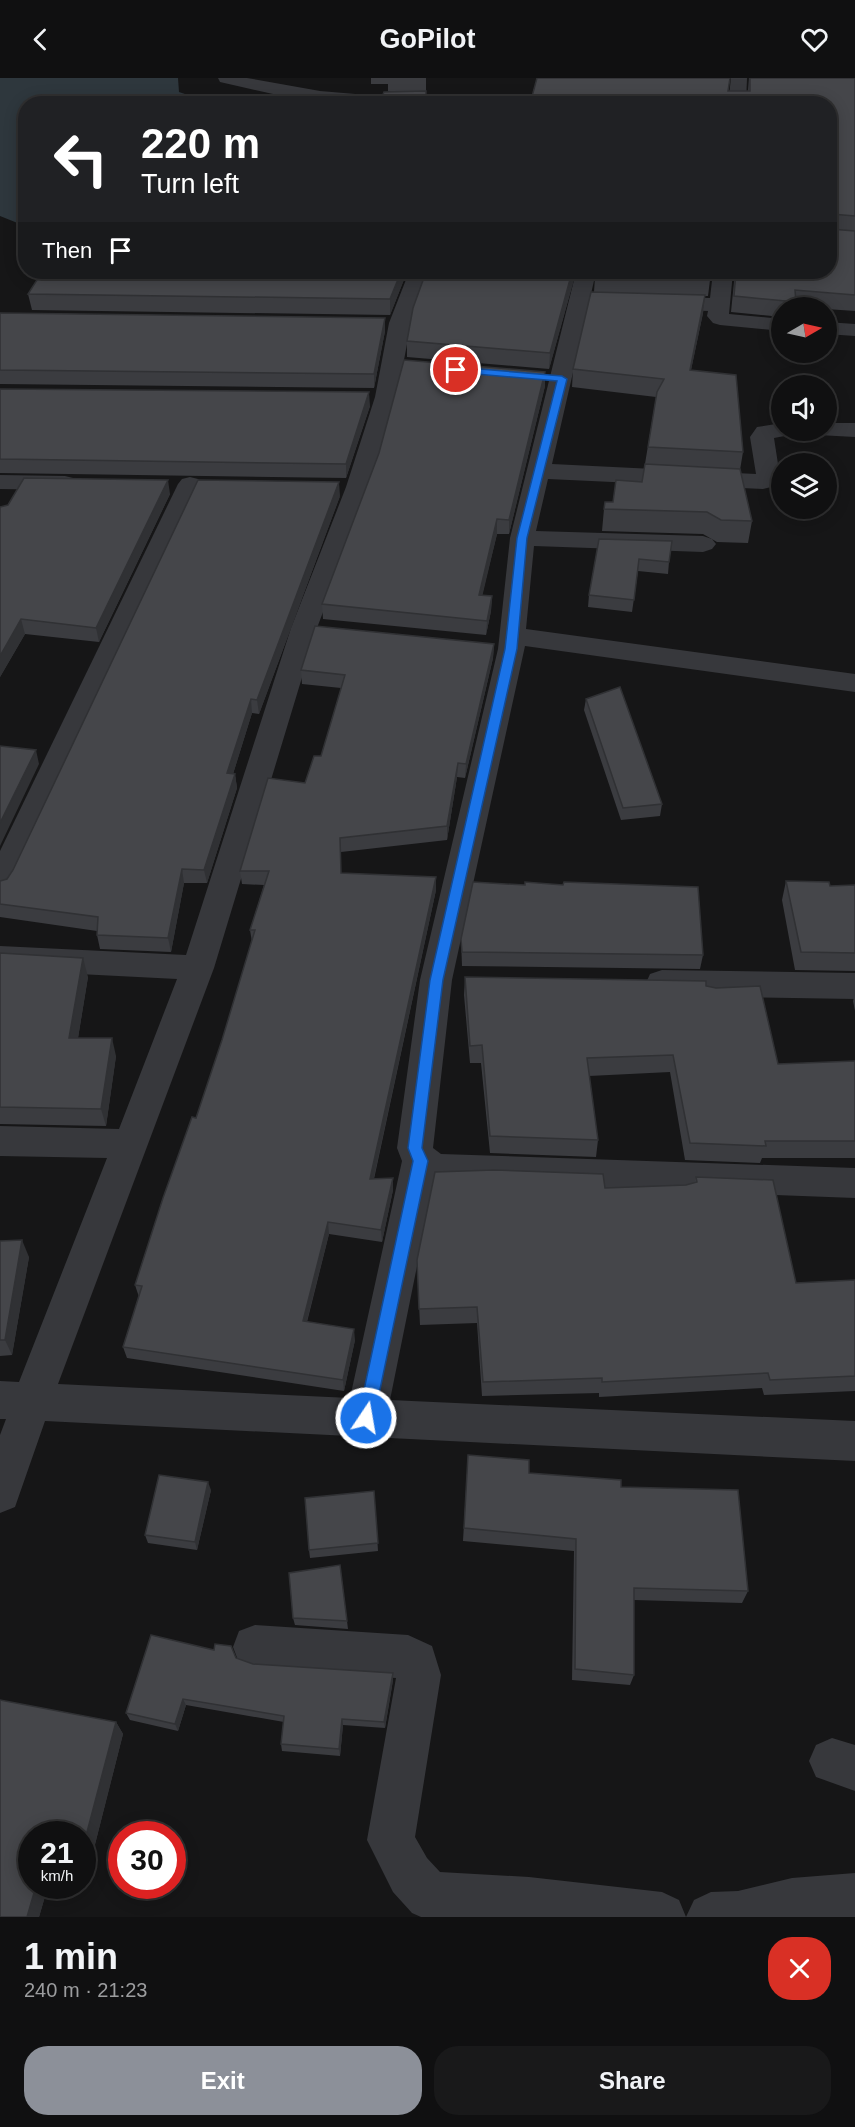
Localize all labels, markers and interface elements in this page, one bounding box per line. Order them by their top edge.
icon: back [24,23,57,56]
icon: heart [798,23,831,56]
text: GoPilot [380,24,476,54]
icon: left [42,120,120,198]
text: 220 m [141,120,260,167]
text: Turn left [141,169,239,199]
icon: arrive [104,234,137,267]
text: Then [42,238,92,263]
north arrow [771,297,837,363]
map controls [771,297,837,519]
pin [430,344,481,395]
icon: arrive [439,353,472,386]
button: sound [771,375,837,441]
button: layers [771,453,837,519]
position arrow [334,1386,398,1450]
speed limit sign: 30 [108,1821,186,1899]
text: 21 [40,1836,74,1869]
text: km/h [41,1867,73,1884]
text: 1 min [24,1936,118,1977]
button: close [768,1937,831,2000]
text: 240 m · 21:23 [24,1979,147,2001]
button: Exit [24,2046,422,2115]
button: Share [434,2046,831,2115]

